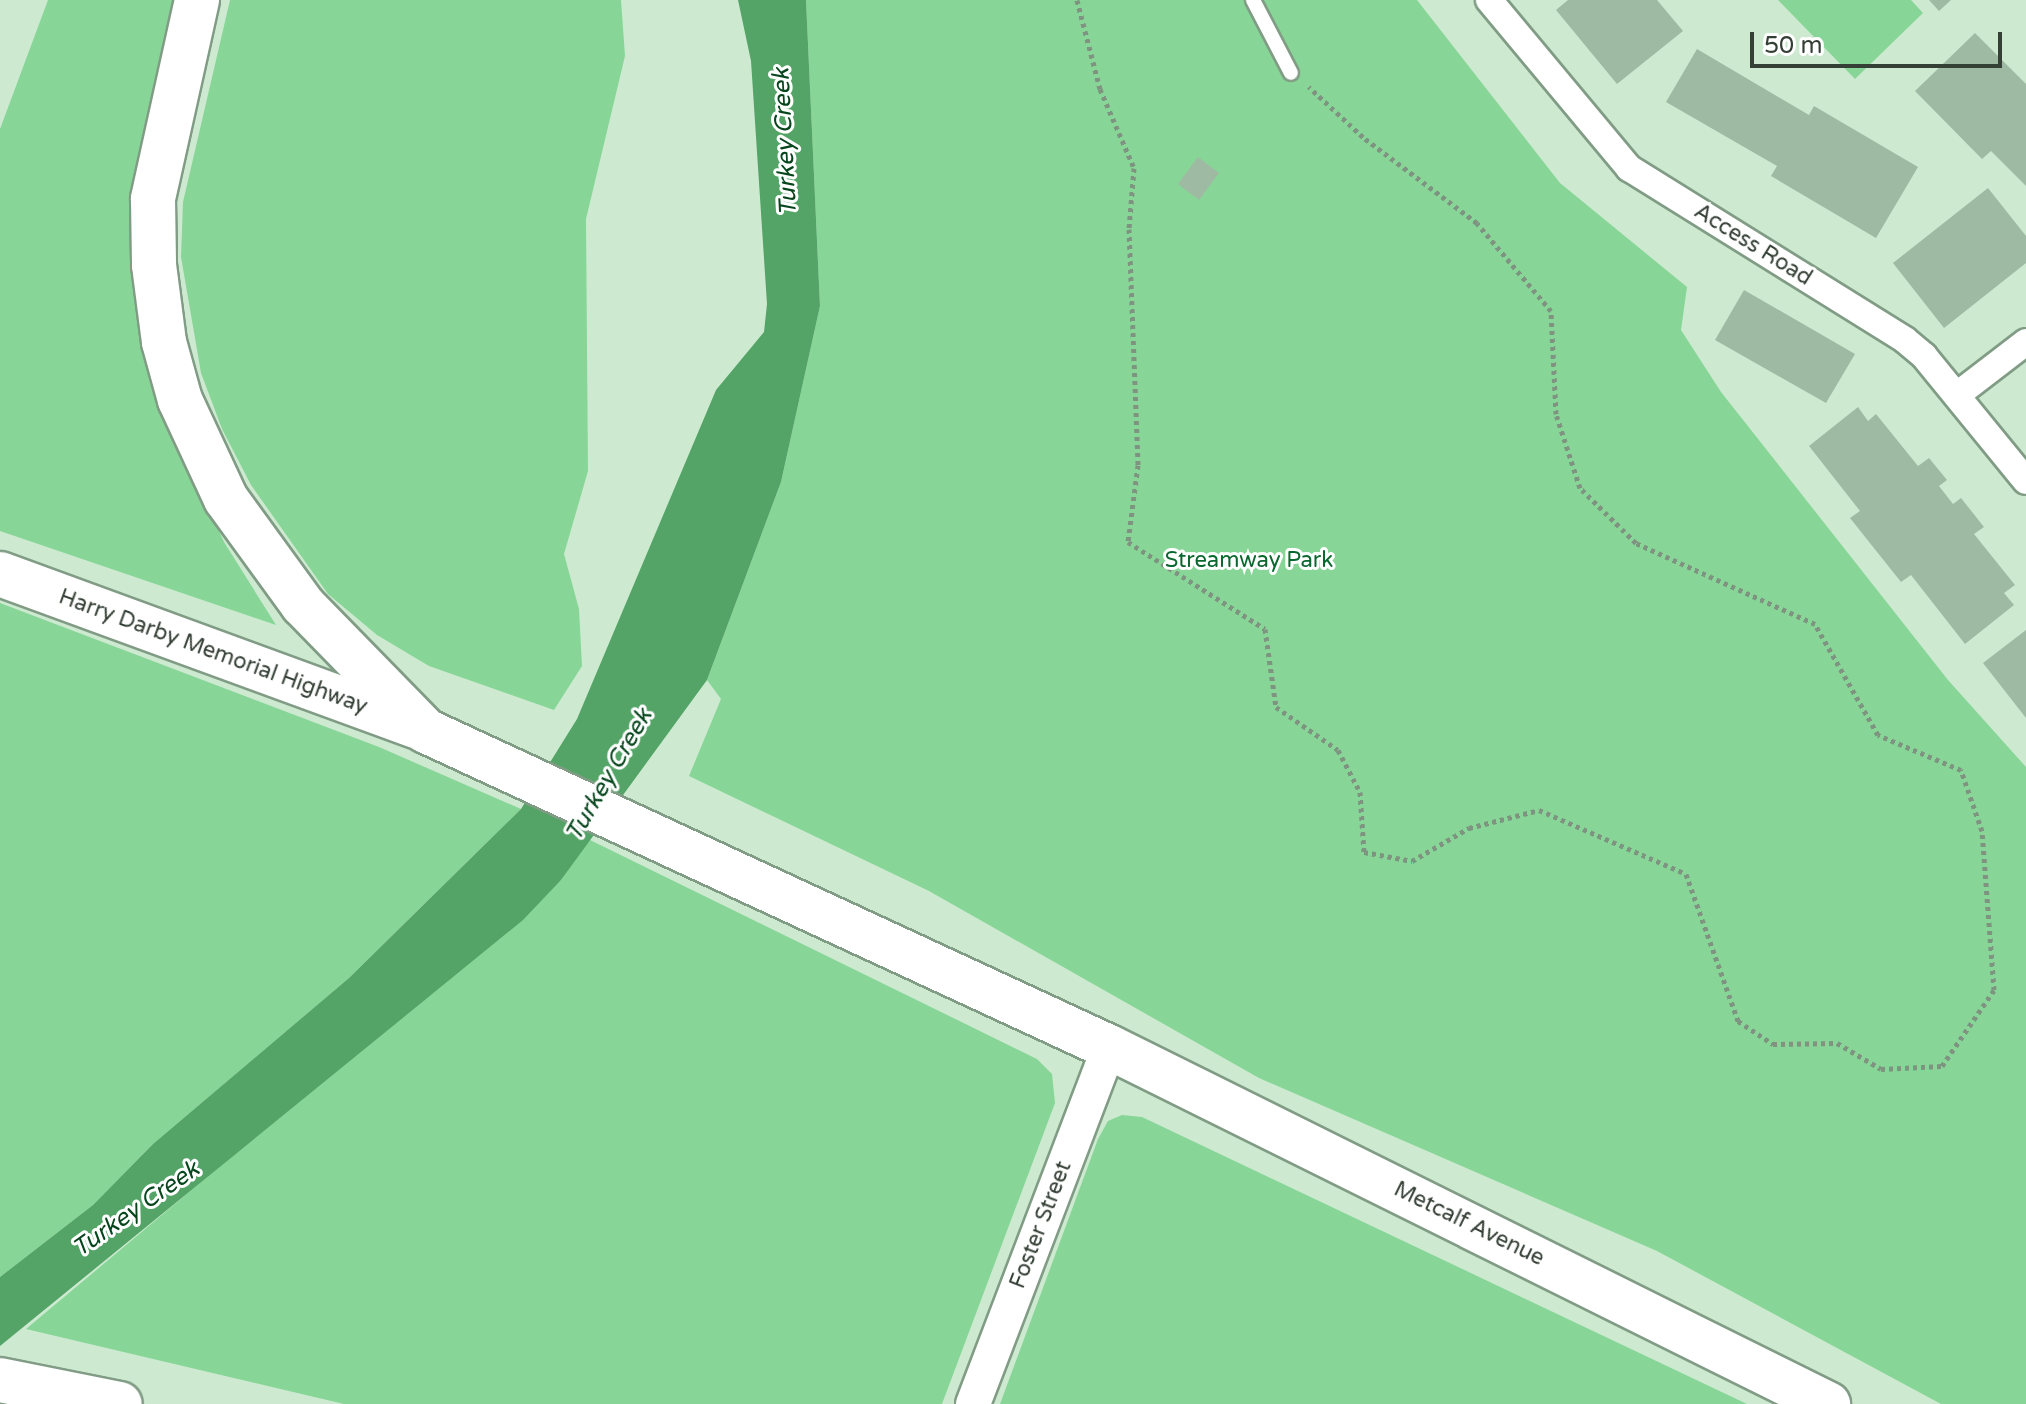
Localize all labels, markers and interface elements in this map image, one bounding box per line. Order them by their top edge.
scale bar [1754,16,2006,66]
text: 50 m [1764,31,1822,60]
water label: Turkey Creek [767,67,803,217]
street label: Access Road [1689,198,1817,292]
park label: Streamway Park [1165,548,1333,574]
street label: Harry Darby Memorial Highway [55,584,371,720]
water label: Turkey Creek [560,704,658,846]
water label: Turkey Creek [67,1155,205,1263]
street label: Foster Street [1005,1158,1077,1292]
street label: Metcalf Avenue [1389,1176,1549,1272]

